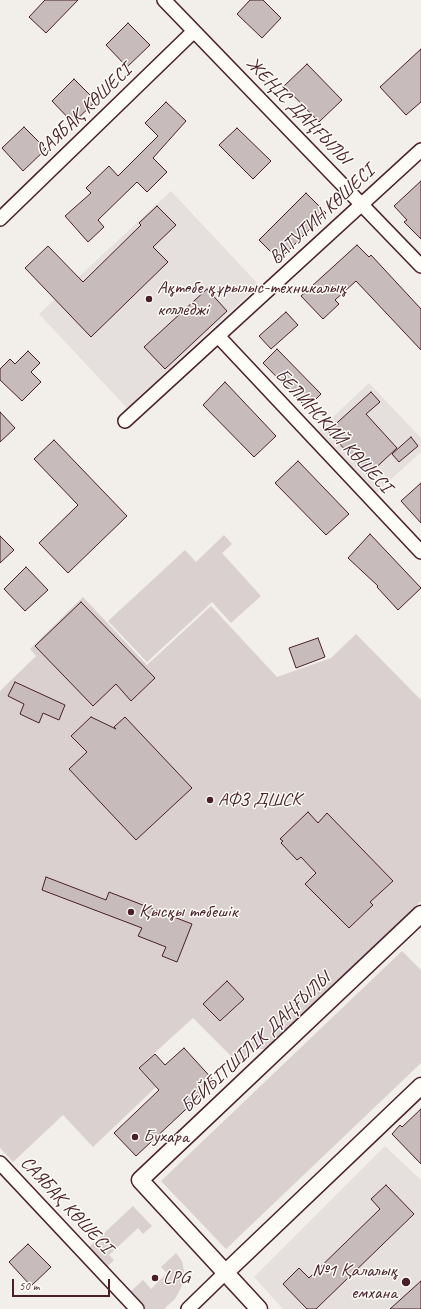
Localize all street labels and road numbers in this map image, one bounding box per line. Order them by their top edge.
street label: ЖЕҢІС ДАҢҒЫЛЫ [241,53,355,169]
street label: САЯБАҚ КӨШЕСІ [31,60,137,162]
street label: ВАТУТИН КӨШЕСІ [265,161,379,269]
street label: БЕЛИНСКИЙ КӨШЕСІ [270,364,396,498]
street label: БЕЙБІТШІЛІК ДАҢҒЫЛЫ [177,968,335,1118]
street label: САЯБАҚ КӨШЕСІ [15,1152,117,1258]

